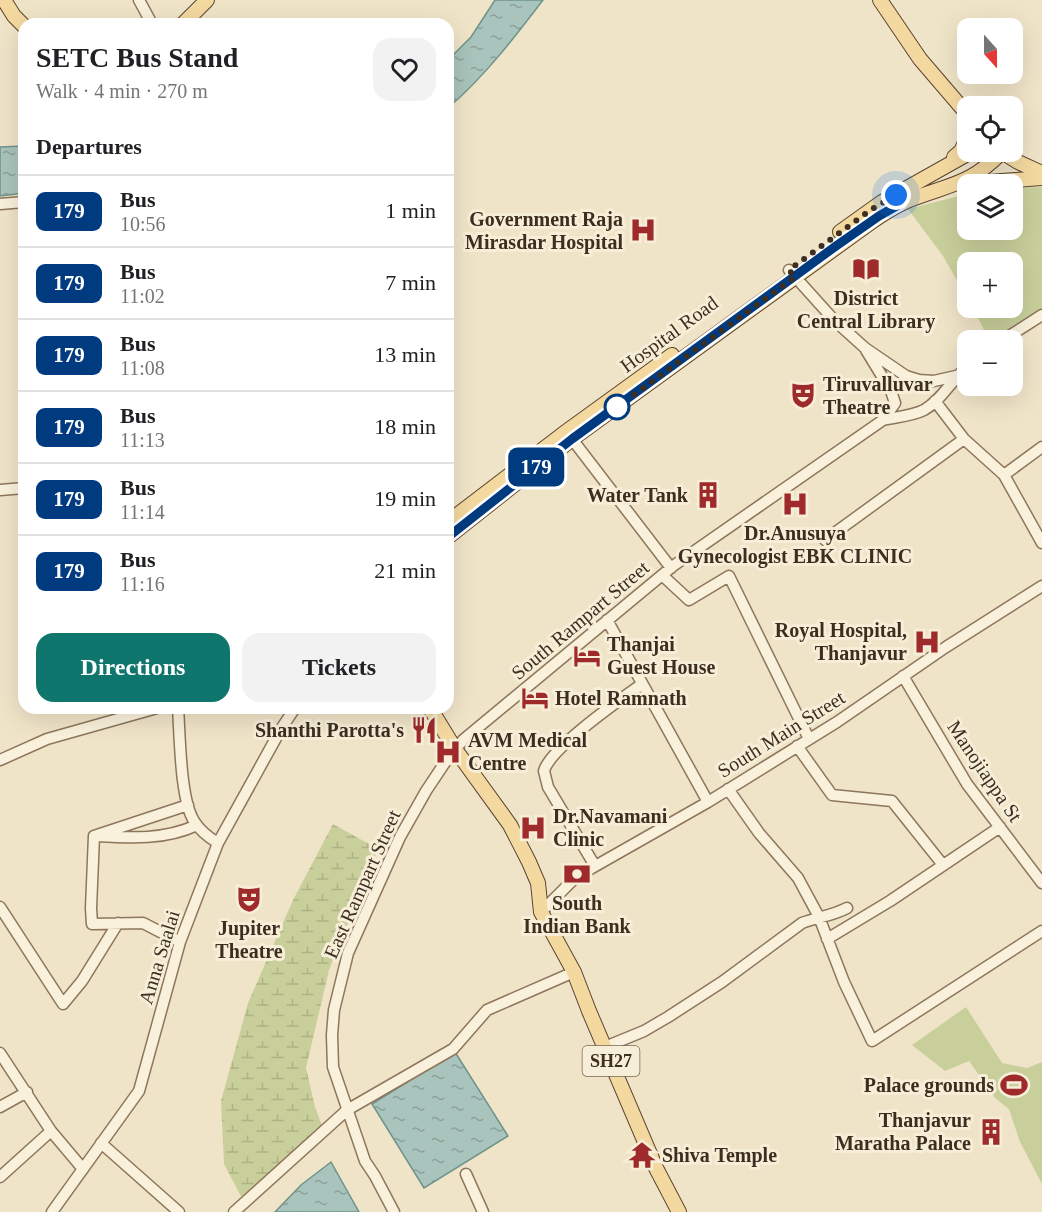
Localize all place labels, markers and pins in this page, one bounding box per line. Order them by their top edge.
place label: Government Raja Mirasdar Hospital [465,208,623,254]
hospital icon: Government Raja Mirasdar Hospital [628,215,658,245]
library icon: District Central Library [851,254,881,284]
place label: District Central Library [797,287,935,333]
place label: Tiruvalluvar Theatre [823,373,933,418]
theatre icon: Tiruvalluvar Theatre [788,380,818,410]
unlabelled marker [604,394,630,420]
building icon: Water Tank [693,480,723,510]
place label: Water Tank [587,484,689,506]
hospital icon: Dr.Anusuya Gynecologist EBK CLINIC [780,489,810,519]
place label: Dr.Anusuya Gynecologist EBK CLINIC [678,522,912,568]
place label: Royal Hospital, Thanjavur [775,619,907,665]
hospital icon: Royal Hospital, Thanjavur [912,627,942,657]
place label: Thanjai Guest House [607,633,715,678]
hotel icon: Thanjai Guest House [572,641,602,671]
hotel icon: Hotel Ramnath [520,683,550,713]
place label: Hotel Ramnath [555,687,687,709]
restaurant icon: Shanthi Parotta's [409,715,439,745]
place label: Shanthi Parotta's [255,719,404,741]
place label: AVM Medical Centre [468,729,587,774]
hospital icon: AVM Medical Centre [433,737,463,767]
place label: Dr.Navamani Clinic [553,805,668,850]
hospital icon: Dr.Navamani Clinic [518,813,548,843]
bank icon: South Indian Bank [562,859,592,889]
theatre icon: Jupiter Theatre [234,884,264,914]
place label: South Indian Bank [523,892,632,937]
place label: Jupiter Theatre [215,917,283,962]
sports icon: Palace grounds [999,1070,1029,1100]
place label: Palace grounds [864,1074,994,1097]
place label: Thanjavur Maratha Palace [835,1109,971,1154]
building icon: Thanjavur Maratha Palace [976,1117,1006,1147]
temple icon: Shiva Temple [627,1140,657,1170]
place label: Shiva Temple [662,1144,777,1167]

